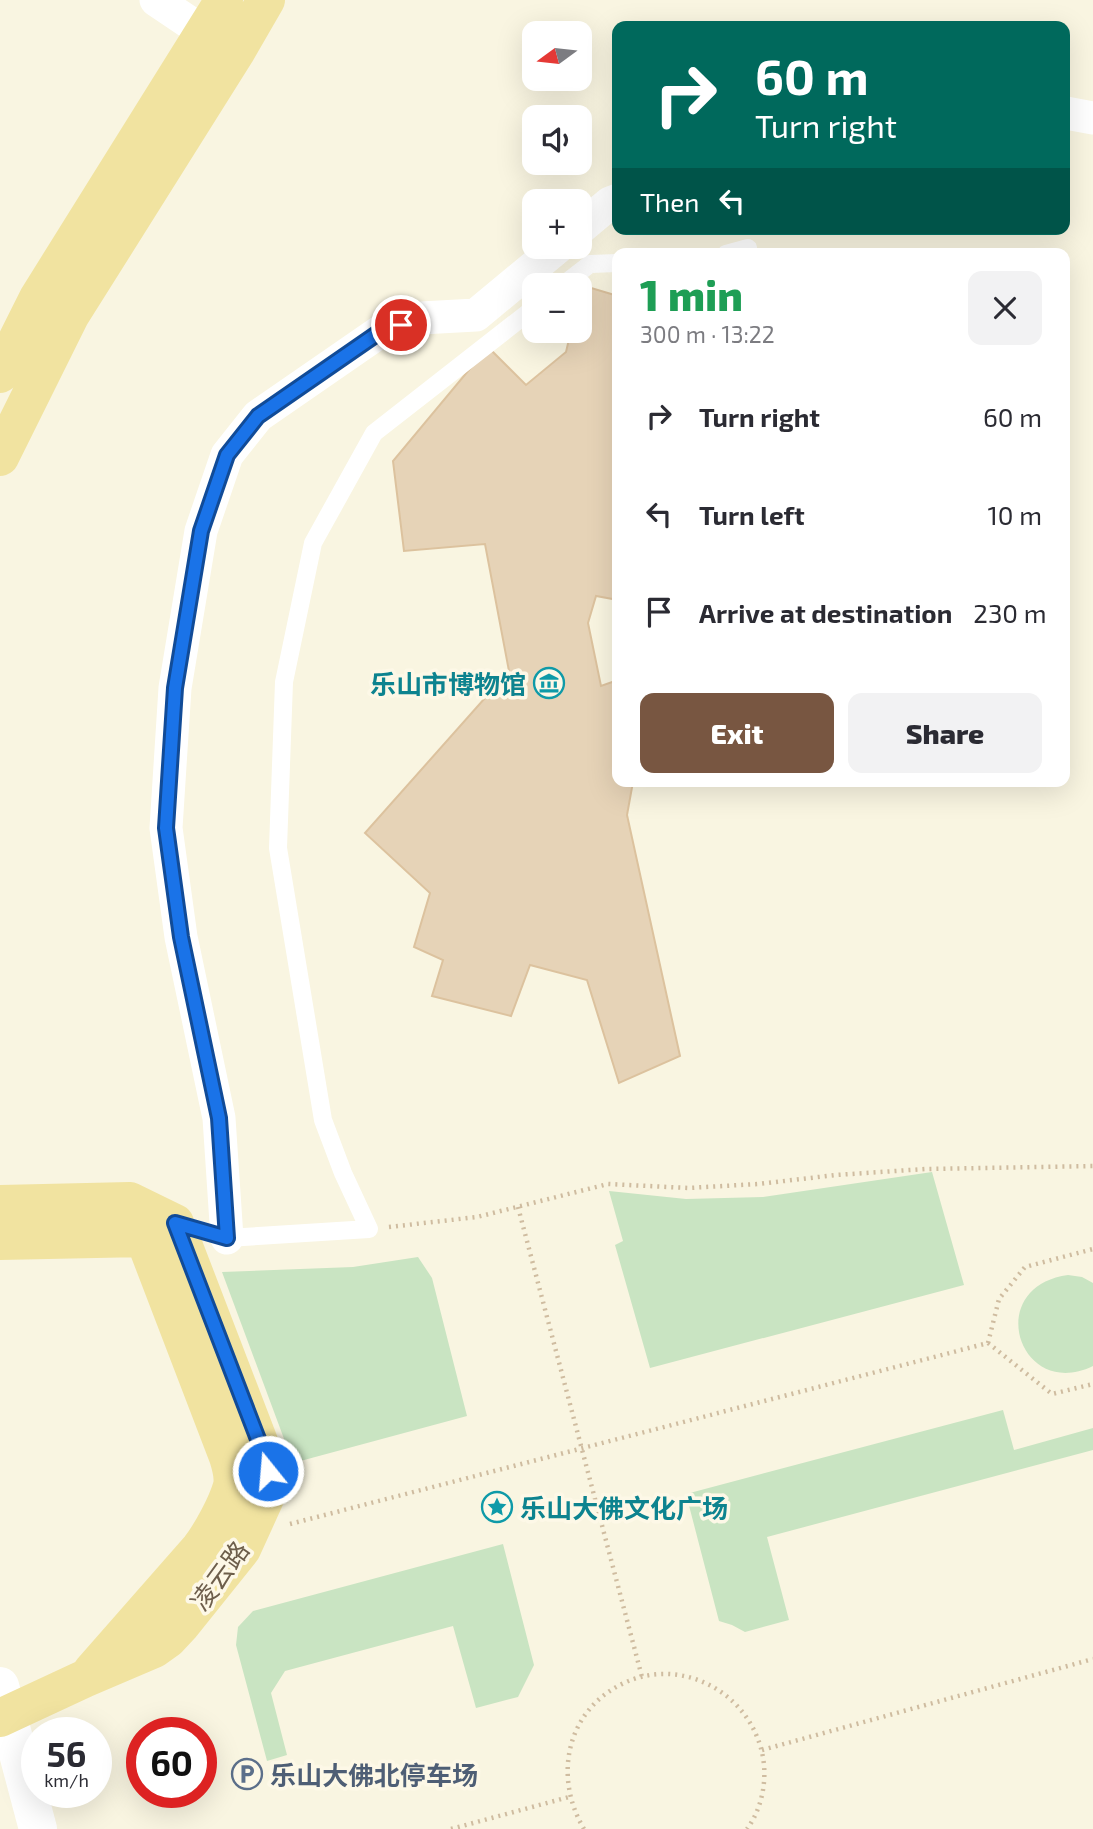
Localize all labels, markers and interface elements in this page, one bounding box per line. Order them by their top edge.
north arrow [522,21,592,91]
map controls [522,21,592,343]
text: 60 m [755,46,869,105]
icon: right [640,49,731,140]
button: sound [522,105,592,175]
text: Turn right [755,106,897,144]
icon: left [713,182,751,220]
text: Then [640,186,699,217]
button: + [522,189,592,259]
text: 1 min [640,269,743,319]
button: close [968,271,1042,345]
button: − [522,273,592,343]
pin [371,295,431,355]
icon: arrive [382,306,420,344]
text: 300 m · 13:22 [640,320,775,348]
icon: right [640,397,678,435]
text: Turn right [699,401,820,432]
text: 60 m [983,401,1042,432]
icon: left [640,495,678,533]
text: Turn left [699,499,805,530]
text: 10 m [987,499,1042,530]
icon: arrive [640,593,678,631]
text: Arrive at destination [699,597,952,628]
text: 230 m [973,597,1047,628]
museum icon: 乐山市博物馆 [532,666,566,700]
place label: 乐山市博物馆 [370,668,526,699]
button: Exit [640,693,834,773]
button: Share [848,693,1042,773]
position arrow [231,1434,305,1508]
place icon: 乐山大佛文化广场 [480,1490,514,1524]
place label: 乐山大佛文化广场 [520,1492,728,1523]
street label: 凌云路 [184,1534,254,1616]
speed limit sign: 60 [126,1717,217,1808]
text: 56 [47,1732,86,1774]
parking icon: 乐山大佛北停车场 [230,1757,264,1791]
place label: 乐山大佛北停车场 [270,1759,478,1790]
text: km/h [44,1769,89,1791]

